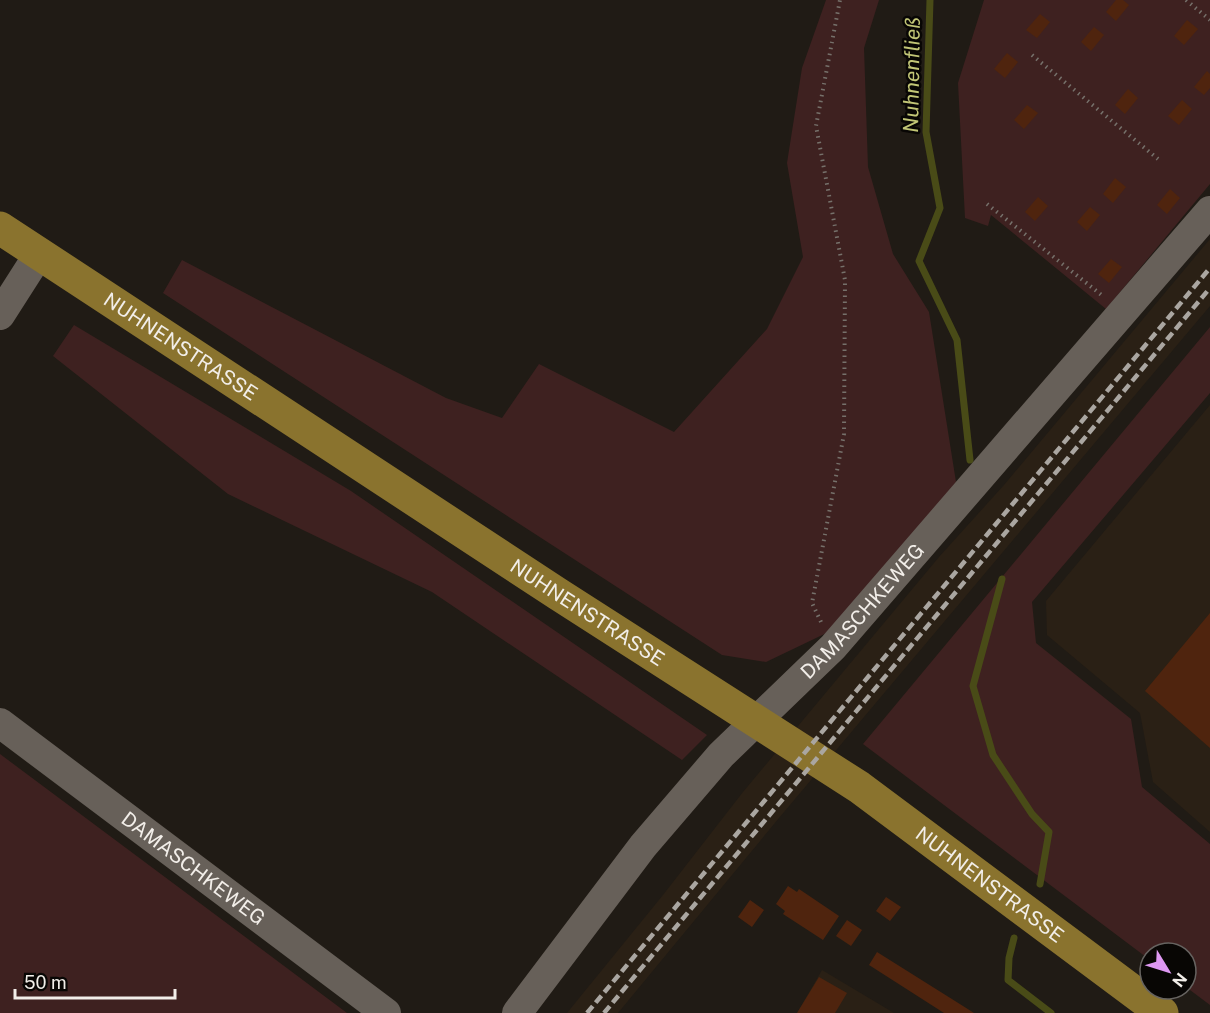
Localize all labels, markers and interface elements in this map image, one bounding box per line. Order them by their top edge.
water label: Nuhnenfließ [898,17,925,133]
street label: NUHNENSTRASSE [99,287,262,406]
street label: DAMASCHKEWEG [796,538,929,684]
street label: NUHNENSTRASSE [506,554,669,671]
street label: DAMASCHKEWEG [117,807,270,930]
street label: NUHNENSTRASSE [911,821,1069,948]
north arrow [1138,941,1198,1001]
scale bar [15,962,176,1000]
text: N [1168,969,1191,991]
text: 50 m [24,972,67,993]

